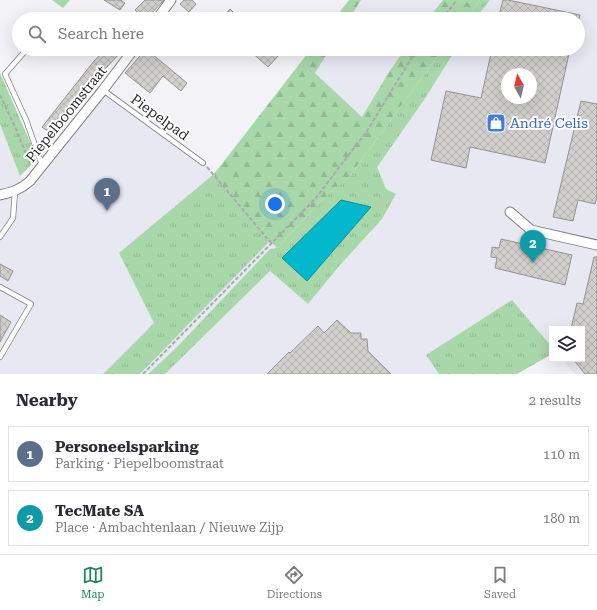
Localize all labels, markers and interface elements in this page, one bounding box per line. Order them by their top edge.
search box [12,12,585,56]
icon: search [26,23,48,45]
text: Search here [58,25,144,43]
street label: Piepelboomstraat [22,63,110,165]
north arrow [501,68,537,104]
street label: Piepelpad [128,91,192,143]
shop icon: André Celis [485,112,507,134]
place label: André Celis [510,115,588,131]
pin: 1 [94,178,120,211]
your location [265,194,285,214]
pin: 2 [520,230,546,263]
map controls [549,326,585,362]
button: layers [549,326,585,362]
text: Nearby [16,390,78,410]
text: 2 results [529,393,581,408]
text: Personeelsparking [55,438,199,456]
text: 1 [26,447,34,462]
text: 110 m [543,447,580,462]
text: Parking · Piepelboomstraat [55,456,224,471]
text: TecMate SA [55,502,144,520]
text: 2 [26,511,34,526]
text: 180 m [543,511,580,526]
text: Place · Ambachtenlaan / Nieuwe Zijp [55,520,284,535]
tab: Map [81,564,105,601]
tab: Directions [267,564,322,601]
tab: Saved [484,564,516,601]

